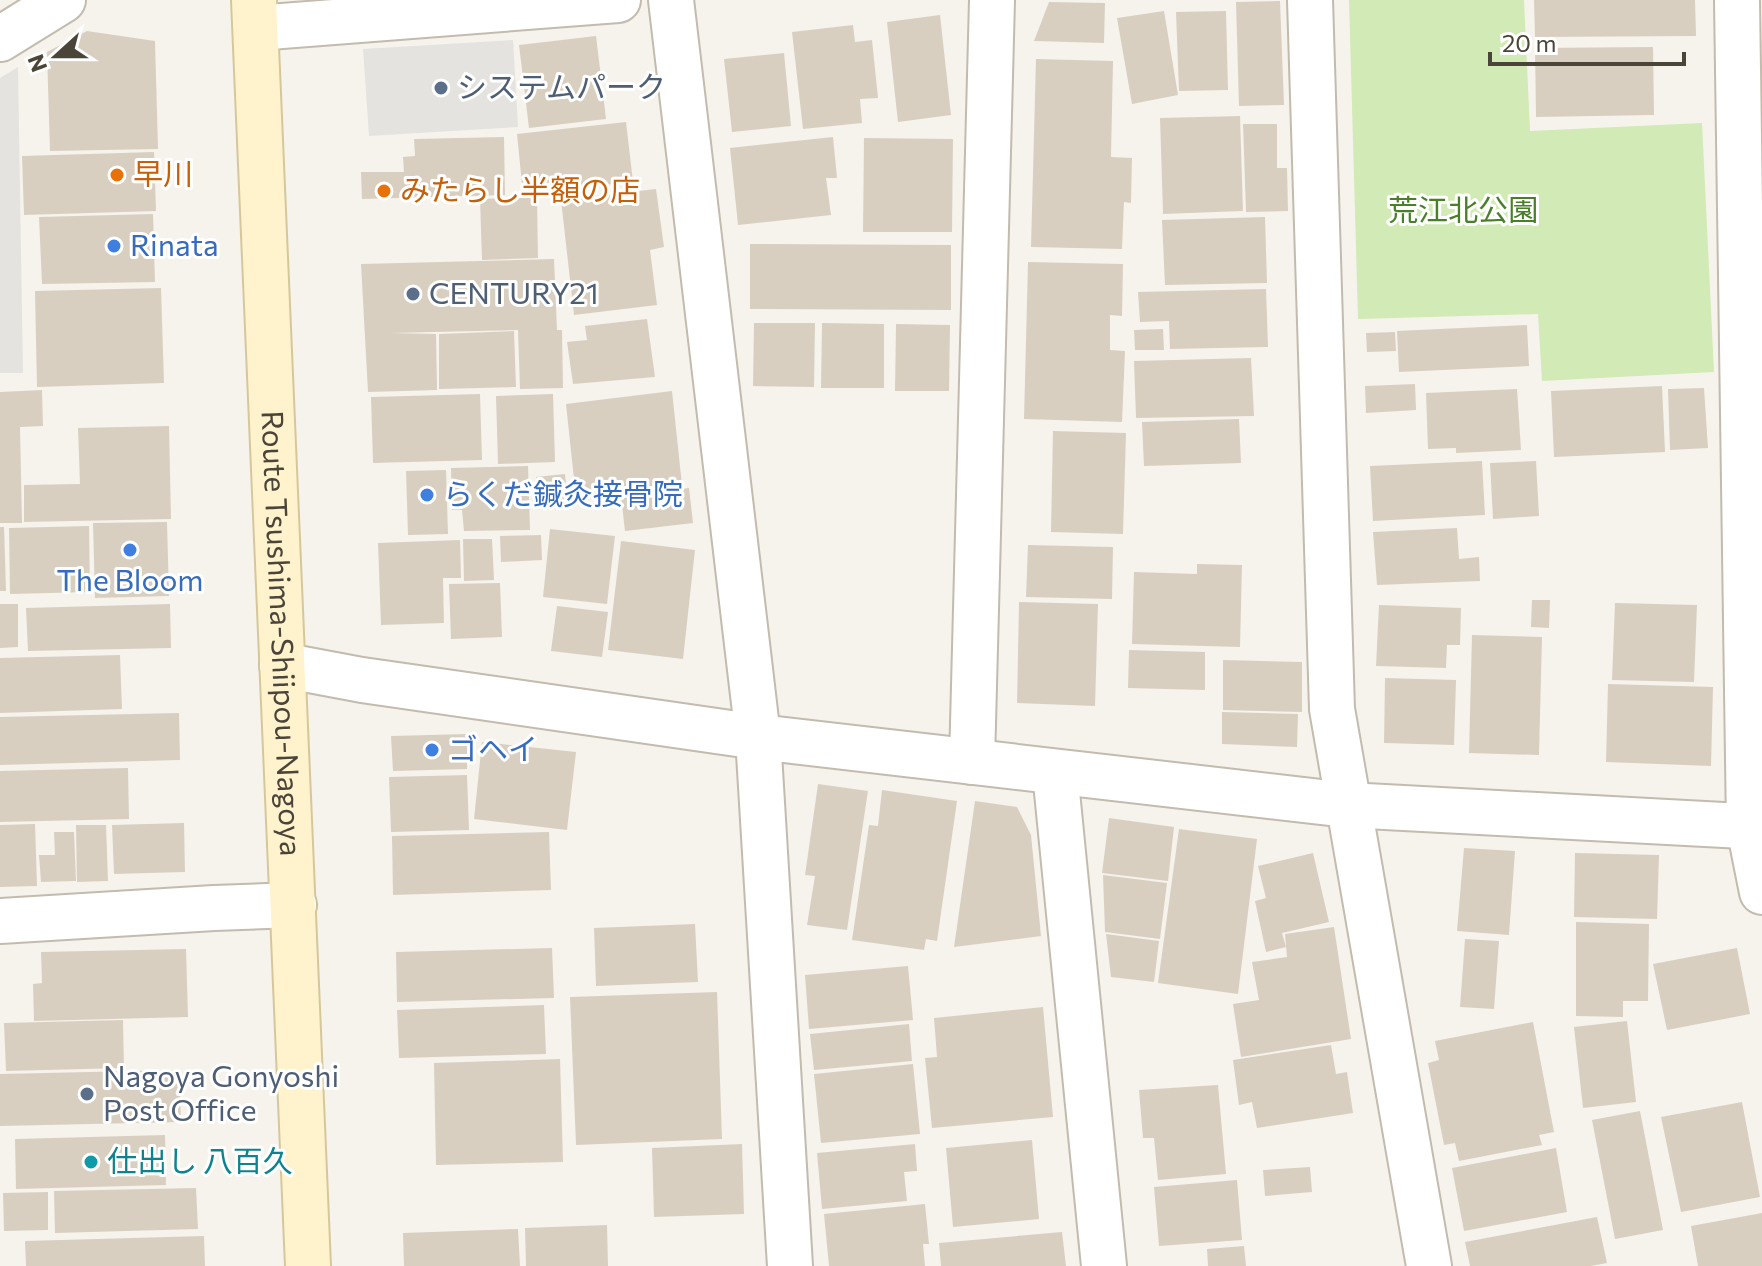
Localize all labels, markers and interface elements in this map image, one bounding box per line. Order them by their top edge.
north arrow [16,16,96,96]
scale bar [1490,16,1684,66]
text: 20 m [1502,28,1556,57]
text: N [21,51,52,76]
place label: システムパーク [457,67,666,104]
marker: システムパーク [432,79,450,97]
place label: 早川 [133,154,193,191]
marker: 早川 [108,166,126,184]
place label: みたらし半額の店 [400,170,640,207]
marker: みたらし半額の店 [375,182,393,200]
park label: 荒江北公園 [1388,190,1538,227]
place label: Rinata [130,225,219,262]
marker: Rinata [105,237,123,255]
place label: CENTURY21 [429,273,599,310]
marker: CENTURY21 [404,285,422,303]
street label: Route Tsushima-Shiipou-Nagoya [256,410,312,857]
place label: らくだ鍼灸接骨院 [443,474,683,511]
marker: らくだ鍼灸接骨院 [418,486,436,504]
marker: The Bloom [121,541,139,559]
place label: The Bloom [56,560,204,597]
place label: ゴヘイ [448,729,538,766]
marker: ゴヘイ [423,741,441,759]
place label: Nagoya Gonyoshi Post Office [103,1056,339,1127]
marker: Nagoya Gonyoshi Post Office [78,1085,96,1103]
place label: 仕出し 八百久 [107,1141,293,1178]
marker: 仕出し 八百久 [82,1153,100,1171]

